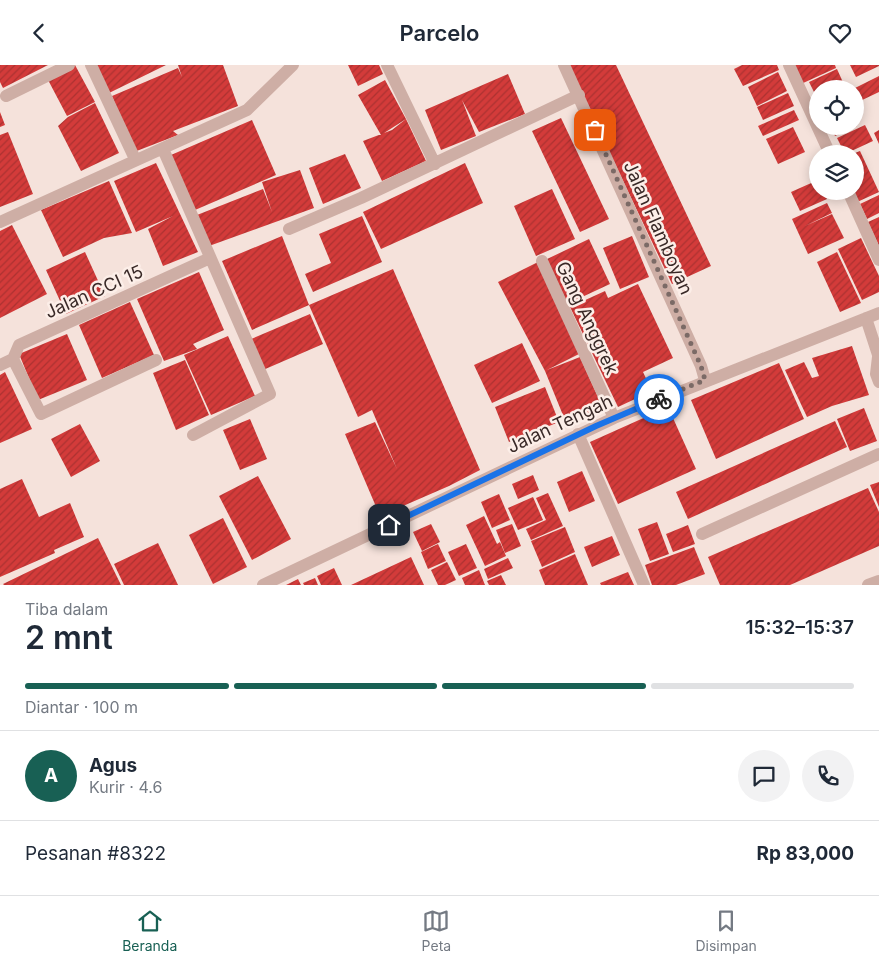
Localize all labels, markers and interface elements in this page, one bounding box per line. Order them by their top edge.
icon: back [25,19,53,47]
icon: heart [826,19,854,47]
text: Parcelo [400,20,479,46]
map controls [809,80,864,200]
button: locate [809,80,864,135]
pin [574,109,616,151]
icon: bag [581,116,609,144]
button: layers [809,145,864,200]
street label: Jalan Flamboyan [620,158,697,298]
street label: Gang Anggrek [552,258,623,378]
street label: Jalan CCI 15 [42,261,146,322]
courier [634,374,684,424]
icon: bike [645,385,673,413]
street label: Jalan Tengah [504,390,616,457]
pin [368,504,410,546]
icon: home [375,511,403,539]
text: Tiba dalam [25,599,108,619]
text: 15:32–15:37 [745,616,854,639]
text: 2 mnt [25,618,113,657]
text: Diantar · 100 m [25,697,138,717]
button: chat [738,750,790,802]
button: phone [802,750,854,802]
text: Agus [89,754,137,777]
text: A [44,764,58,787]
text: Kurir · 4.6 [89,777,162,797]
text: Pesanan #8322 [25,842,166,865]
text: Rp 83,000 [757,842,854,865]
tab: Beranda [122,907,177,954]
tab: Peta [422,907,451,954]
tab: Disimpan [695,907,757,954]

